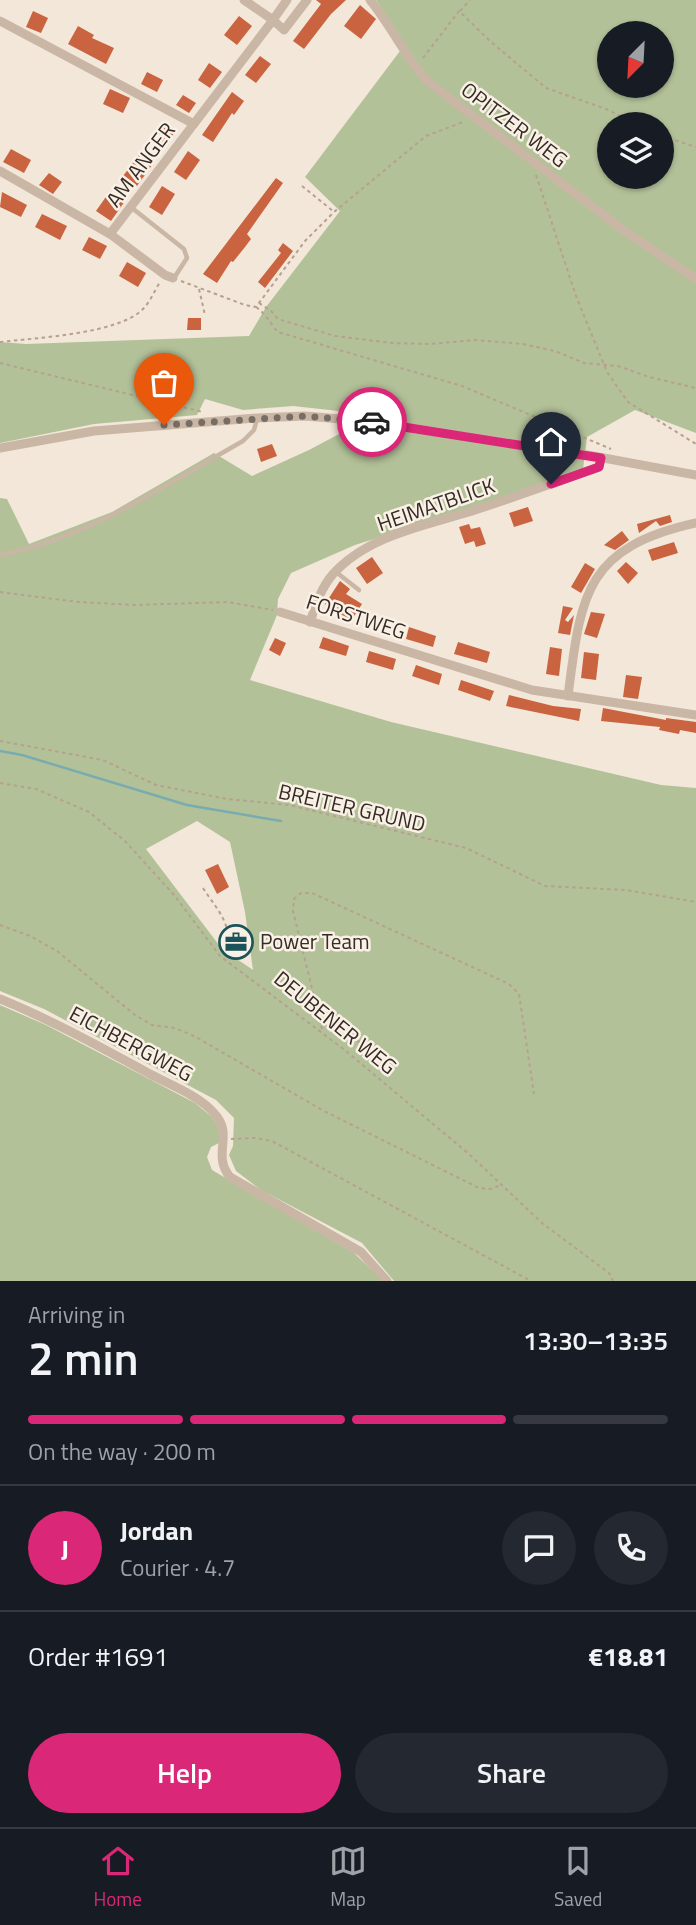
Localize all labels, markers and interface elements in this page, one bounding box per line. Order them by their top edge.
north arrow [597,21,674,98]
map controls [597,21,674,189]
street label: OPITZER WEG [455,74,575,175]
button: layers [597,112,674,189]
street label: AM ANGER [98,115,183,214]
pin [134,353,194,425]
icon: bag [145,364,183,402]
courier [337,387,407,457]
icon: car [353,403,391,441]
pin [521,412,581,484]
icon: home [532,423,570,461]
street label: HEIMATBLICK [372,469,499,539]
street label: FORSTWEG [302,585,410,647]
street label: BREITER GRUND [276,775,429,839]
office icon: Power Team [217,923,255,961]
place label: Power Team [260,925,370,957]
street label: DEUBENER WEG [267,963,404,1082]
street label: EICHBERGWEG [64,997,199,1089]
text: Arriving in [28,1297,125,1332]
text: 13:30–13:35 [523,1321,668,1360]
text: 2 min [28,1323,139,1393]
text: On the way · 200 m [28,1434,216,1469]
text: Jordan [120,1511,193,1550]
button: chat [502,1511,576,1585]
button: phone [594,1511,668,1585]
text: J [61,1529,69,1568]
text: Courier · 4.7 [120,1550,235,1585]
text: Order #1691 [28,1637,168,1676]
text: €18.81 [589,1637,668,1676]
button: Help [28,1733,341,1813]
button: Share [355,1733,668,1813]
tab: Home [94,1842,142,1913]
tab: Map [329,1842,367,1913]
tab: Saved [554,1842,602,1913]

